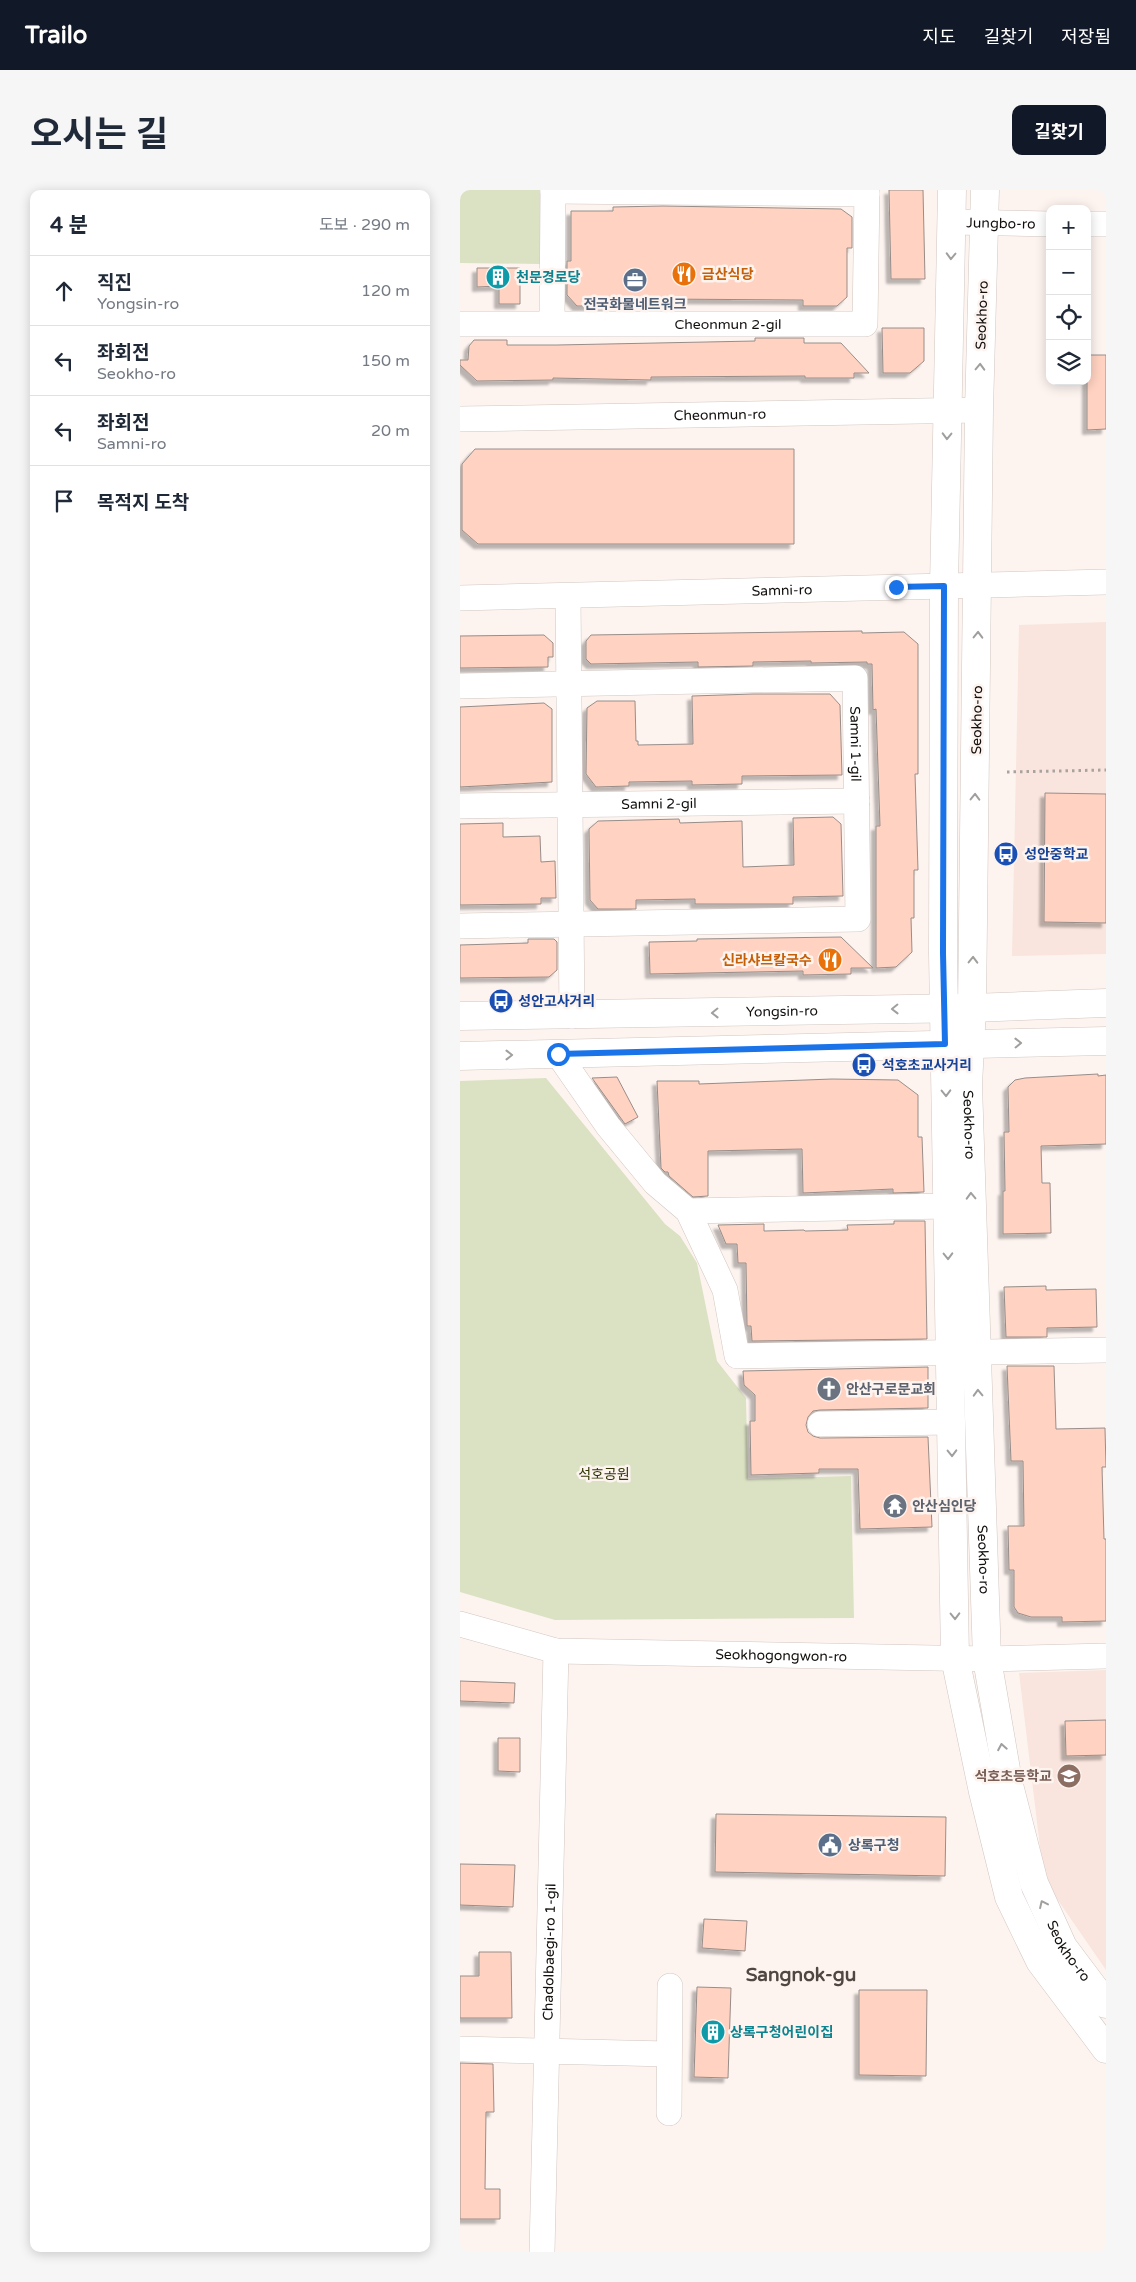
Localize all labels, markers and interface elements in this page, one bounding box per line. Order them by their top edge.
text: Trailo [25,21,87,50]
text: 지도 [923,26,956,48]
text: 길찾기 [984,26,1033,48]
text: 저장됨 [1061,26,1111,48]
button: 길찾기 [1012,105,1106,155]
text: 오시는 길 [30,114,168,156]
map controls [1046,205,1091,385]
button: + [1046,205,1091,250]
text: 4 분 [50,213,88,238]
street label: Jungbo-ro [966,214,1036,232]
text: 도보 · 290 m [319,215,410,235]
button: − [1046,250,1091,295]
one-way arrow [946,252,956,260]
restaurant icon: 금산식당 [671,261,697,287]
building icon: 천문경로당 [485,264,511,290]
place label: 금산식당 [702,266,754,283]
office icon: 전국화물네트워크 [622,267,648,293]
place label: 천문경로당 [516,269,581,286]
text: 직진 [97,272,132,294]
icon: ahead [50,277,78,305]
street label: Seokho-ro [972,280,992,350]
text: 120 m [361,281,410,301]
text: Yongsin-ro [97,294,179,314]
button: locate [1046,295,1091,340]
place label: 전국화물네트워크 [583,296,687,313]
street label: Cheonmun 2-gil [674,316,782,333]
button: layers [1046,340,1091,385]
text: 좌회전 [97,342,149,364]
icon: left [50,347,78,375]
text: 150 m [361,351,410,371]
one-way arrow [975,363,986,371]
text: Seokho-ro [97,364,176,384]
street label: Cheonmun-ro [674,405,766,424]
text: 좌회전 [97,412,149,434]
icon: left [50,417,78,445]
text: 20 m [371,421,410,441]
one-way arrow [942,432,952,440]
text: Samni-ro [97,434,166,454]
icon: arrive [50,487,78,515]
text: 목적지 도착 [97,492,189,514]
route end [885,576,908,599]
street label: Samni-ro [751,581,812,599]
one-way arrow [973,630,983,638]
street label: Seokho-ro [968,685,986,755]
street label: Samni 1-gil [847,706,865,782]
one-way arrow [970,793,981,801]
street label: Samni 2-gil [621,795,697,812]
bus stop icon: 성안중학교 [993,841,1019,867]
place label: 성안중학교 [1024,846,1089,863]
restaurant icon: 신라샤브칼국수 [817,947,843,973]
place label: 신라샤브칼국수 [722,952,812,969]
one-way arrow [968,955,978,963]
bus stop icon: 성안고사거리 [488,988,514,1014]
place label: 성안고사거리 [518,993,595,1010]
street label: Yongsin-ro [746,1002,818,1020]
one-way arrow [891,1004,898,1014]
one-way arrow [711,1008,718,1018]
one-way arrow [1014,1038,1022,1048]
route start [547,1043,570,1066]
one-way arrow [505,1050,513,1060]
bus stop icon: 석호초교사거리 [851,1052,877,1078]
place label: 석호초교사거리 [882,1057,972,1074]
one-way arrow [941,1090,951,1097]
street label: Seokho-ro [960,1090,979,1160]
one-way arrow [966,1192,976,1200]
one-way arrow [943,1252,953,1260]
church icon: 안산구로문교회 [816,1376,842,1402]
place label: 안산구로문교회 [846,1381,936,1398]
one-way arrow [973,1389,984,1397]
one-way arrow [947,1450,957,1457]
park label: 석호공원 [578,1466,630,1483]
temple icon: 안산심인당 [882,1493,908,1519]
place label: 안산심인당 [912,1498,977,1515]
street label: Seokho-ro [974,1525,993,1594]
one-way arrow [950,1612,960,1620]
street label: Seokhogongwon-ro [715,1645,847,1665]
one-way arrow [998,1742,1008,1751]
school or university icon: 석호초등학교 [1056,1763,1082,1789]
place label: 석호초등학교 [975,1768,1052,1785]
public building icon: 상록구청 [817,1832,843,1858]
place label: 상록구청 [848,1837,900,1854]
street label: Chadolbaegi-ro 1-gil [539,1883,559,2021]
one-way arrow [1039,1900,1049,1909]
street label: Seokho-ro [1044,1918,1094,1985]
district label: Sangnok-gu [746,1964,856,1987]
building icon: 상록구청어린이집 [700,2019,726,2045]
place label: 상록구청어린이집 [730,2024,833,2041]

